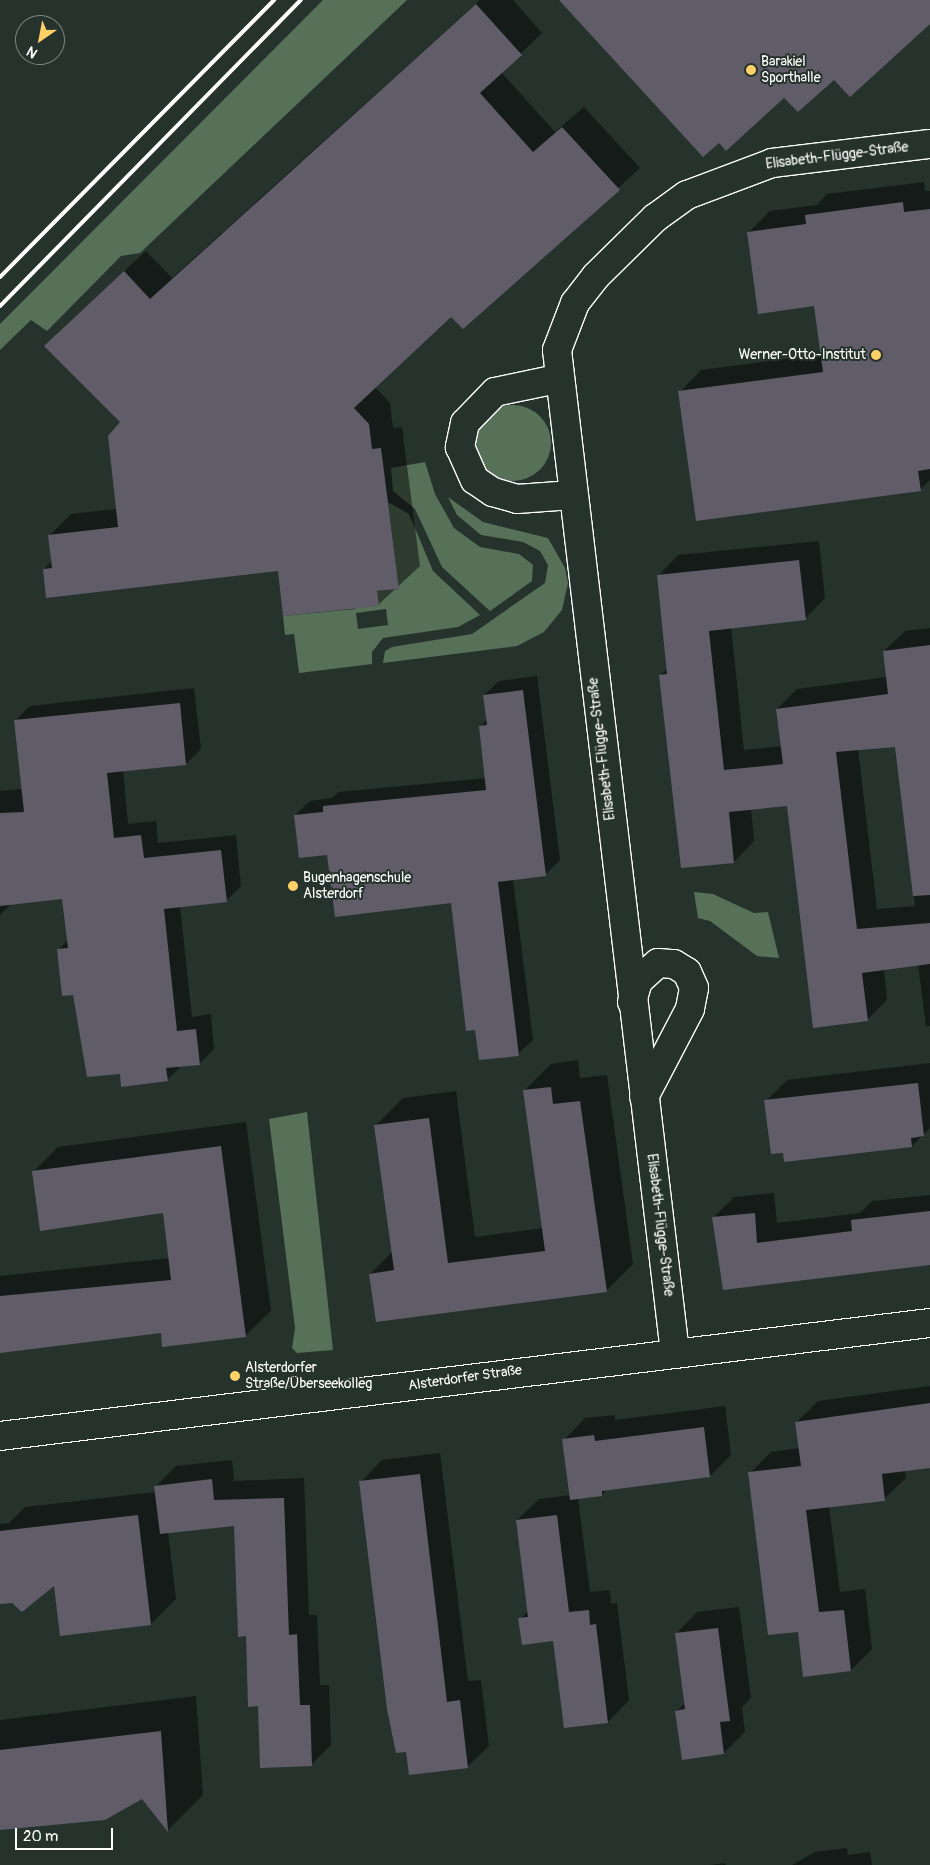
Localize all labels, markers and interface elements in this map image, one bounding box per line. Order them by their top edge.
north arrow [15,15,65,65]
text: N [24,42,41,62]
place label: Barakiel Sporthalle [761,54,821,86]
marker: Barakiel Sporthalle [745,64,757,76]
street label: Elisabeth-Flügge-Straße [765,139,909,173]
place label: Werner-Otto-Institut [738,347,866,363]
marker: Werner-Otto-Institut [870,349,882,361]
street label: Elisabeth-Flügge-Straße [585,677,619,821]
place label: Bugenhagenschule Alsterdorf [303,870,411,902]
marker: Bugenhagenschule Alsterdorf [287,880,299,892]
street label: Elisabeth-Flügge-Straße [643,1153,677,1297]
place label: Alsterdorfer Straße/Überseekolleg [245,1360,372,1392]
street label: Alsterdorfer Straße [407,1362,523,1394]
marker: Alsterdorfer Straße/Überseekolleg [229,1370,241,1382]
scale bar [18,1818,115,1850]
text: 20 m [23,1827,58,1846]

